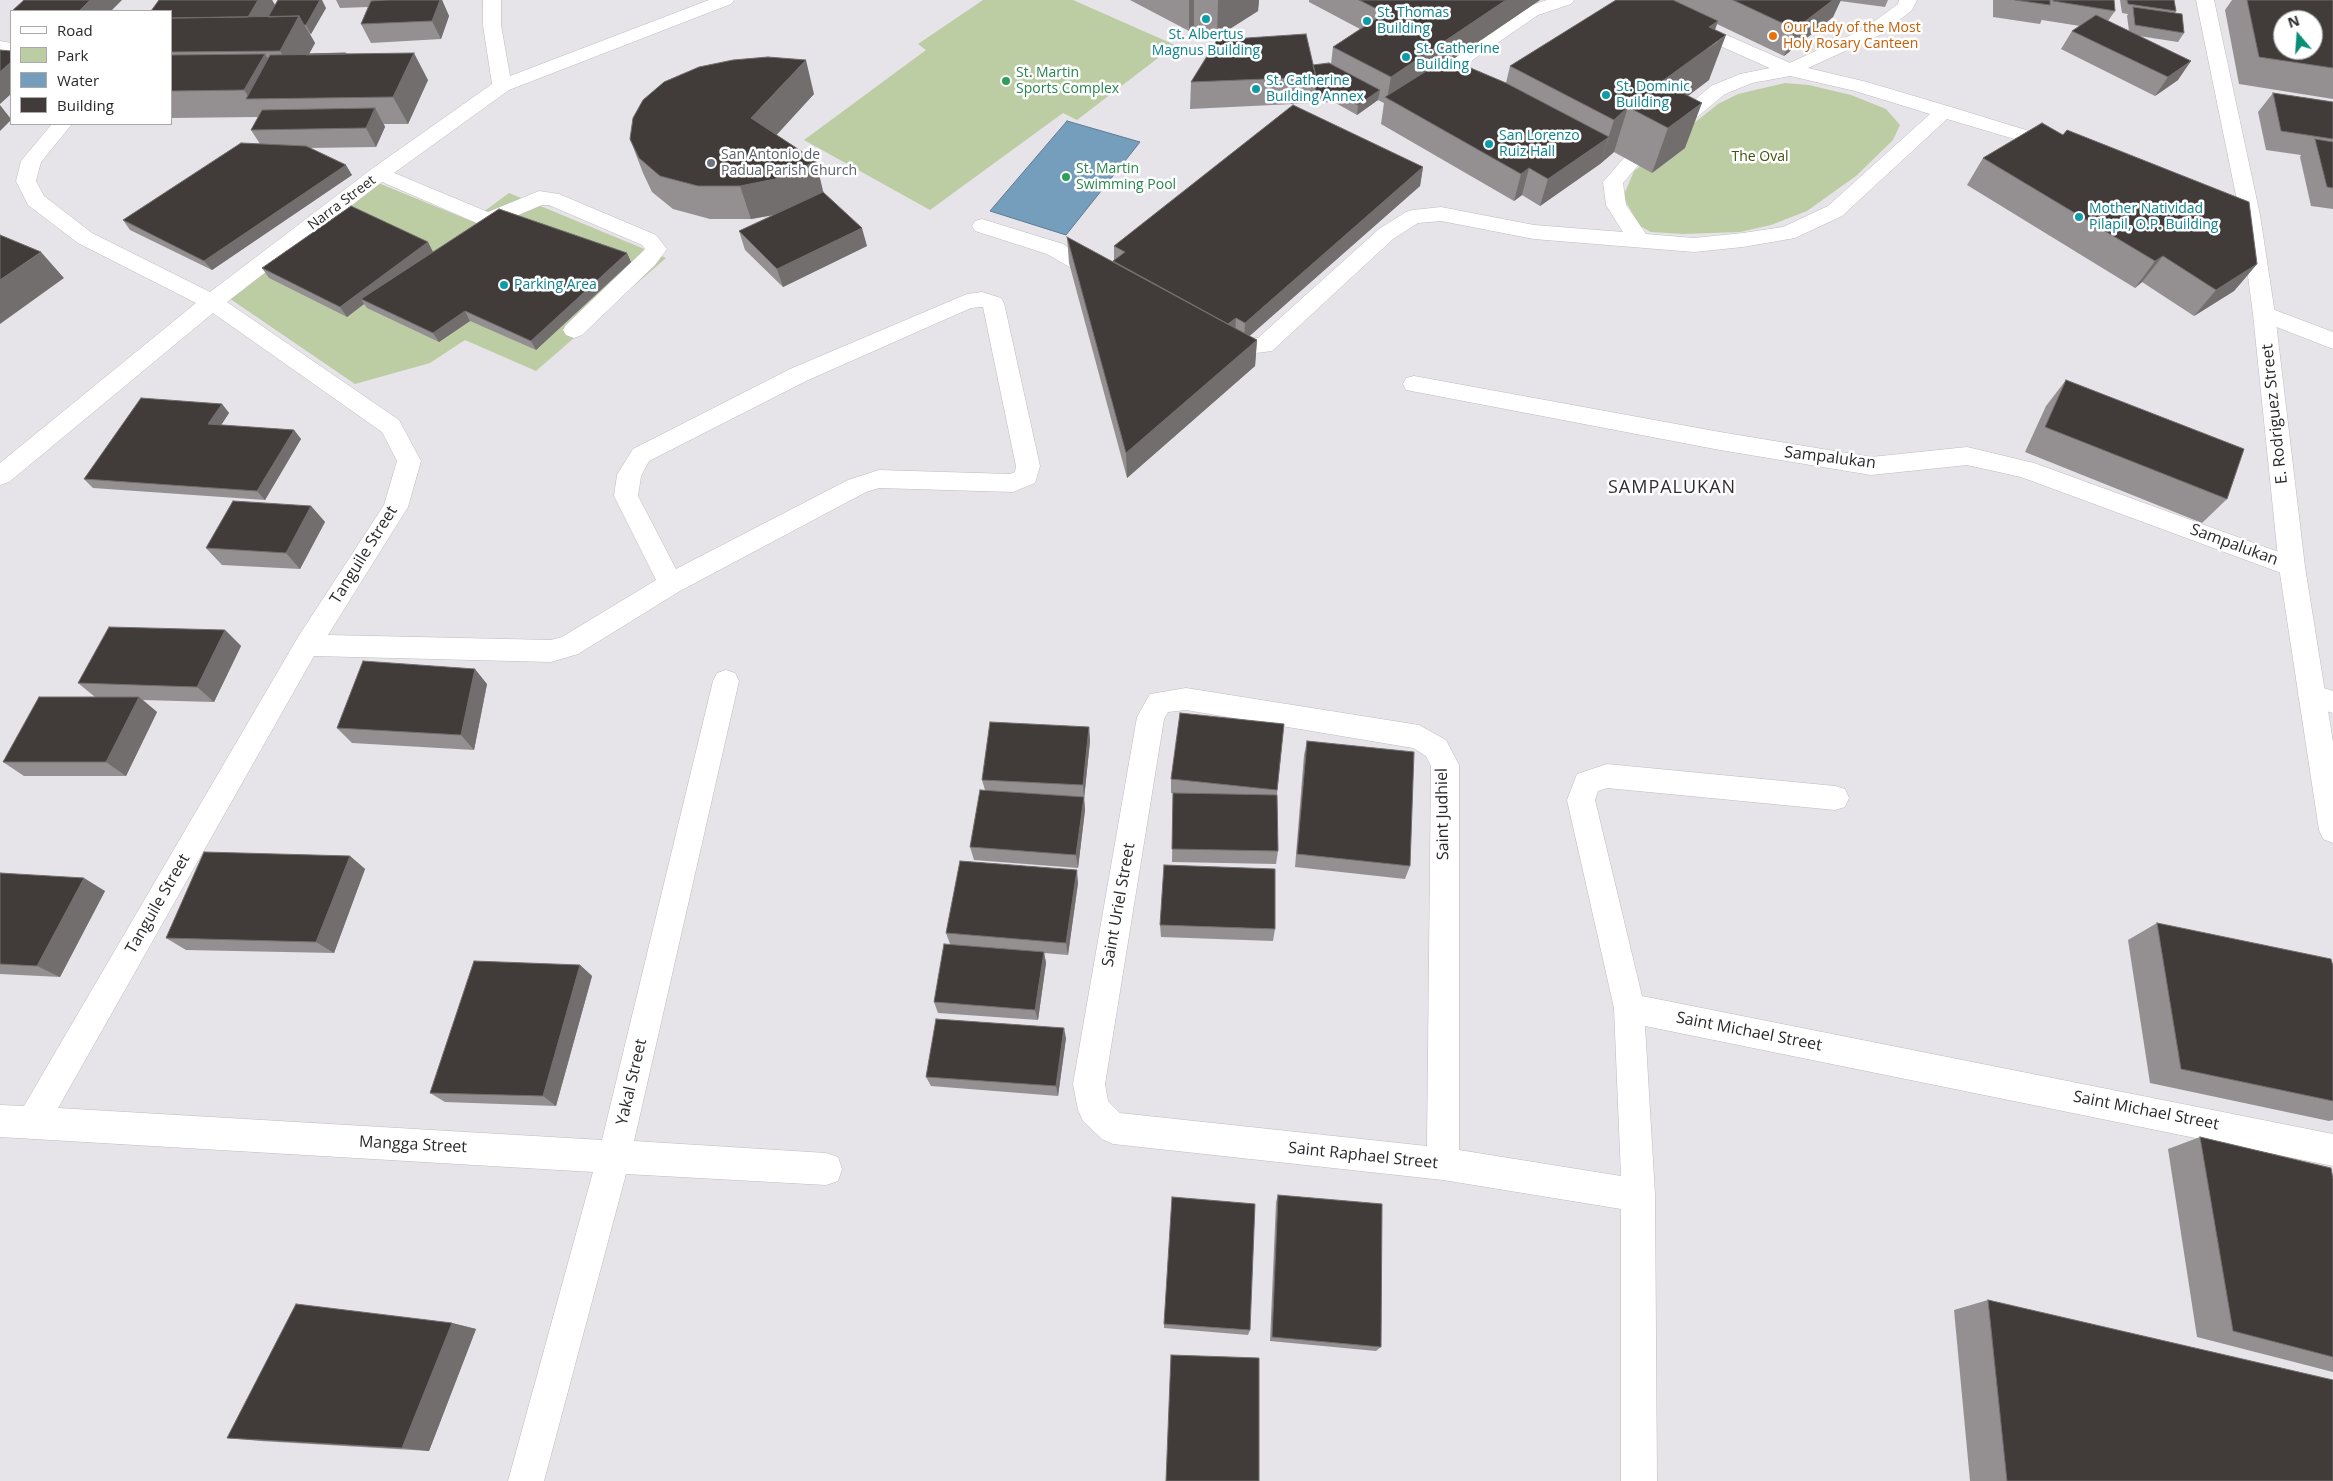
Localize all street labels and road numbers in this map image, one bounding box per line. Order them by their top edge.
street label: Narra Street [305,172,379,234]
street label: E. Rodriguez Street [2258,343,2292,485]
street label: Sampalukan [1783,443,1877,473]
street label: Tanguile Street [326,502,402,608]
street label: Sampalukan [2187,520,2281,570]
street label: Saint Judhiel [1433,768,1453,860]
street label: Saint Uriel Street [1099,842,1139,968]
street label: Tanguile Street [122,851,194,957]
street label: Saint Michael Street [1675,1008,1823,1056]
street label: Yakal Street [613,1037,651,1127]
street label: Saint Michael Street [2072,1087,2220,1135]
street label: Mangga Street [358,1133,468,1157]
street label: Saint Raphael Street [1287,1139,1439,1173]

